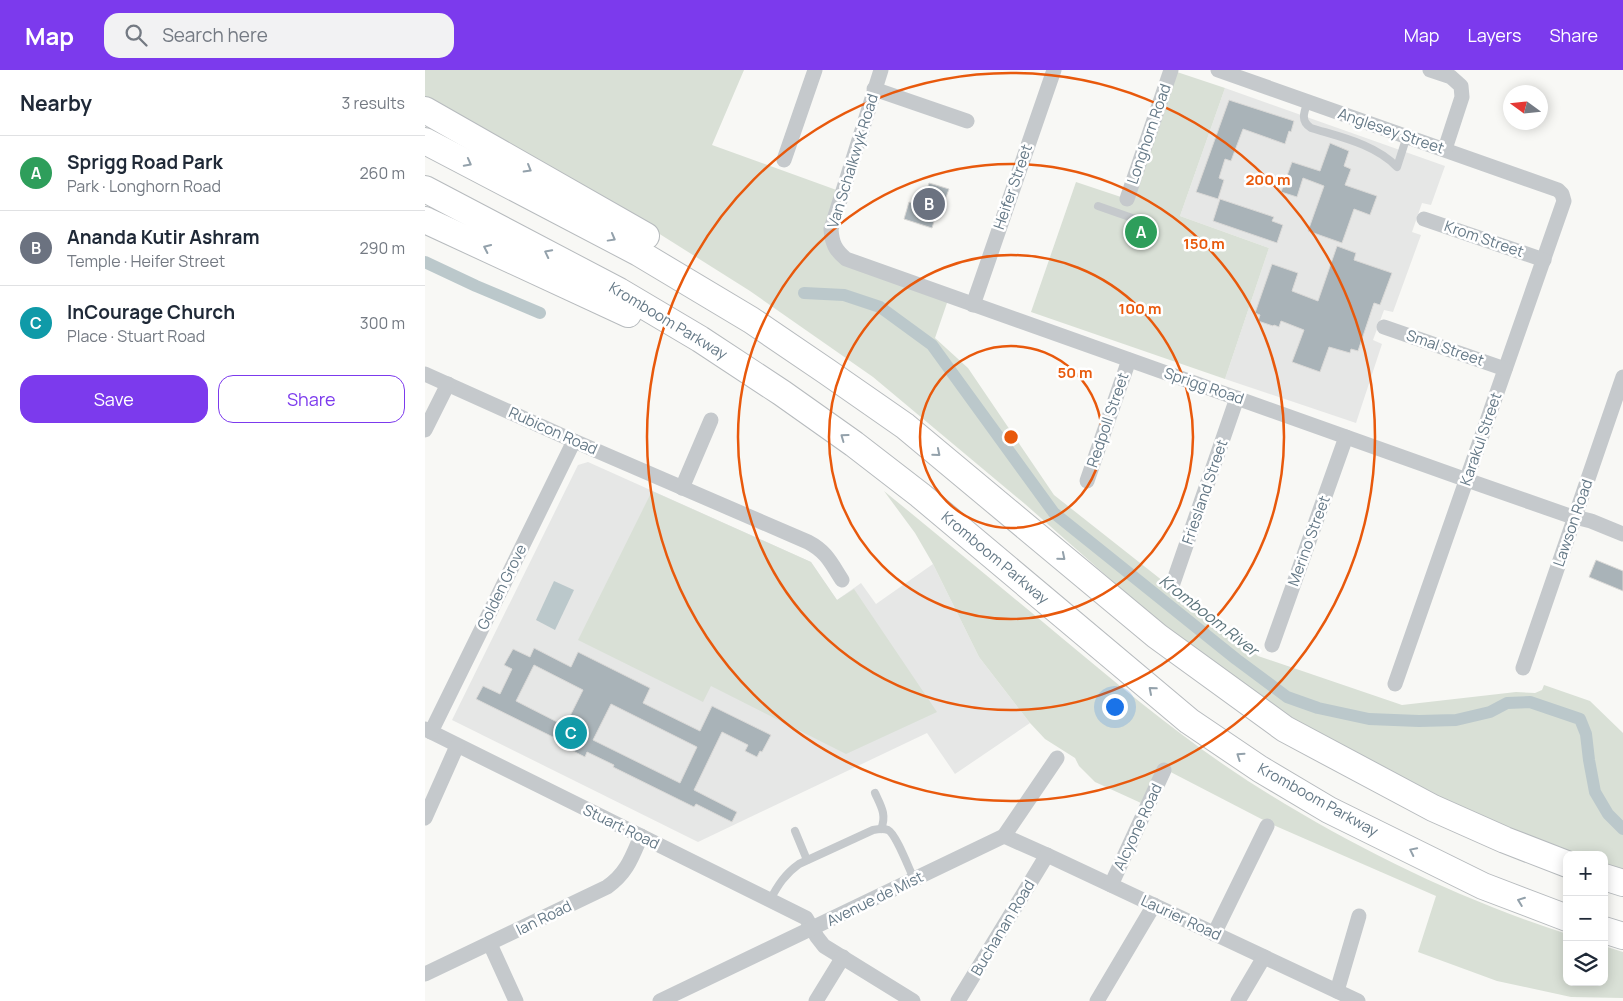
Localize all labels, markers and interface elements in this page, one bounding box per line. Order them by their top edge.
search box [104,13,454,58]
text: Map [25,19,74,52]
icon: search [122,21,150,49]
text: Search here [162,22,268,48]
text: Map [1404,23,1439,47]
text: Layers [1467,23,1521,47]
text: Share [1549,23,1598,47]
street label: Longhorn Road [1122,81,1176,187]
north arrow [1503,85,1548,130]
text: Nearby [20,89,92,117]
street label: Van Schalkwyk Road [822,91,883,231]
text: 3 results [342,92,405,114]
street label: Anglesey Street [1335,103,1447,159]
street label: Heifer Street [988,141,1037,232]
text: Sprigg Road Park [67,149,223,175]
one-way arrow [463,157,472,167]
text: A [31,162,41,184]
text: 260 m [359,162,405,184]
one-way arrow [523,163,532,173]
text: 200 m [1245,169,1291,190]
text: Park · Longhorn Road [67,175,221,197]
pin: B [913,185,945,223]
pin: A [1125,213,1157,251]
street label: Krom Street [1442,215,1527,262]
text: Ananda Kutir Ashram [67,224,260,250]
one-way arrow [607,232,616,242]
text: 150 m [1183,233,1225,254]
text: B [31,237,41,259]
text: 290 m [359,237,405,259]
one-way arrow [483,243,492,254]
one-way arrow [545,249,554,259]
text: Temple · Heifer Street [67,250,225,272]
street label: Kromboom Parkway [605,277,732,364]
text: 100 m [1119,298,1161,319]
text: InCourage Church [67,299,235,325]
text: C [30,312,42,334]
text: 300 m [360,312,405,334]
street label: Smal Street [1404,324,1487,371]
text: Place · Stuart Road [67,325,205,347]
text: 50 m [1057,362,1093,383]
street label: Sprigg Road [1161,362,1247,409]
street label: Redpoll Street [1081,370,1134,470]
button: Save [20,375,208,423]
button: Share [218,375,405,423]
street label: Karakul Street [1455,389,1506,488]
street label: Rubicon Road [505,402,601,459]
centre of rings [1002,428,1020,446]
one-way arrow [840,434,850,443]
street label: Friesland Street [1177,437,1232,547]
one-way arrow [932,447,941,456]
street label: Lawson Road [1548,476,1597,569]
street label: Merino Street [1282,493,1335,589]
street label: Kromboom Parkway [937,506,1054,609]
street label: Golden Grove [472,540,531,633]
one-way arrow [1056,552,1065,560]
water label: Kromboom River [1155,569,1265,662]
one-way arrow [1149,687,1158,695]
your location [1102,694,1128,720]
pin: C [555,714,587,752]
one-way arrow [1236,753,1246,762]
street label: Kromboom Parkway [1254,758,1382,841]
street label: Alcyone Road [1108,780,1167,874]
street label: Stuart Road [580,799,663,854]
one-way arrow [1409,847,1418,857]
map controls [1563,851,1608,986]
button: + [1563,851,1608,896]
street label: Avenue de Mist [823,866,927,931]
street label: Buchanan Road [966,876,1039,980]
street label: Laurier Road [1138,890,1225,945]
street label: Ian Road [513,895,575,940]
button: − [1563,896,1608,941]
one-way arrow [1517,897,1526,907]
button: layers [1563,941,1608,986]

